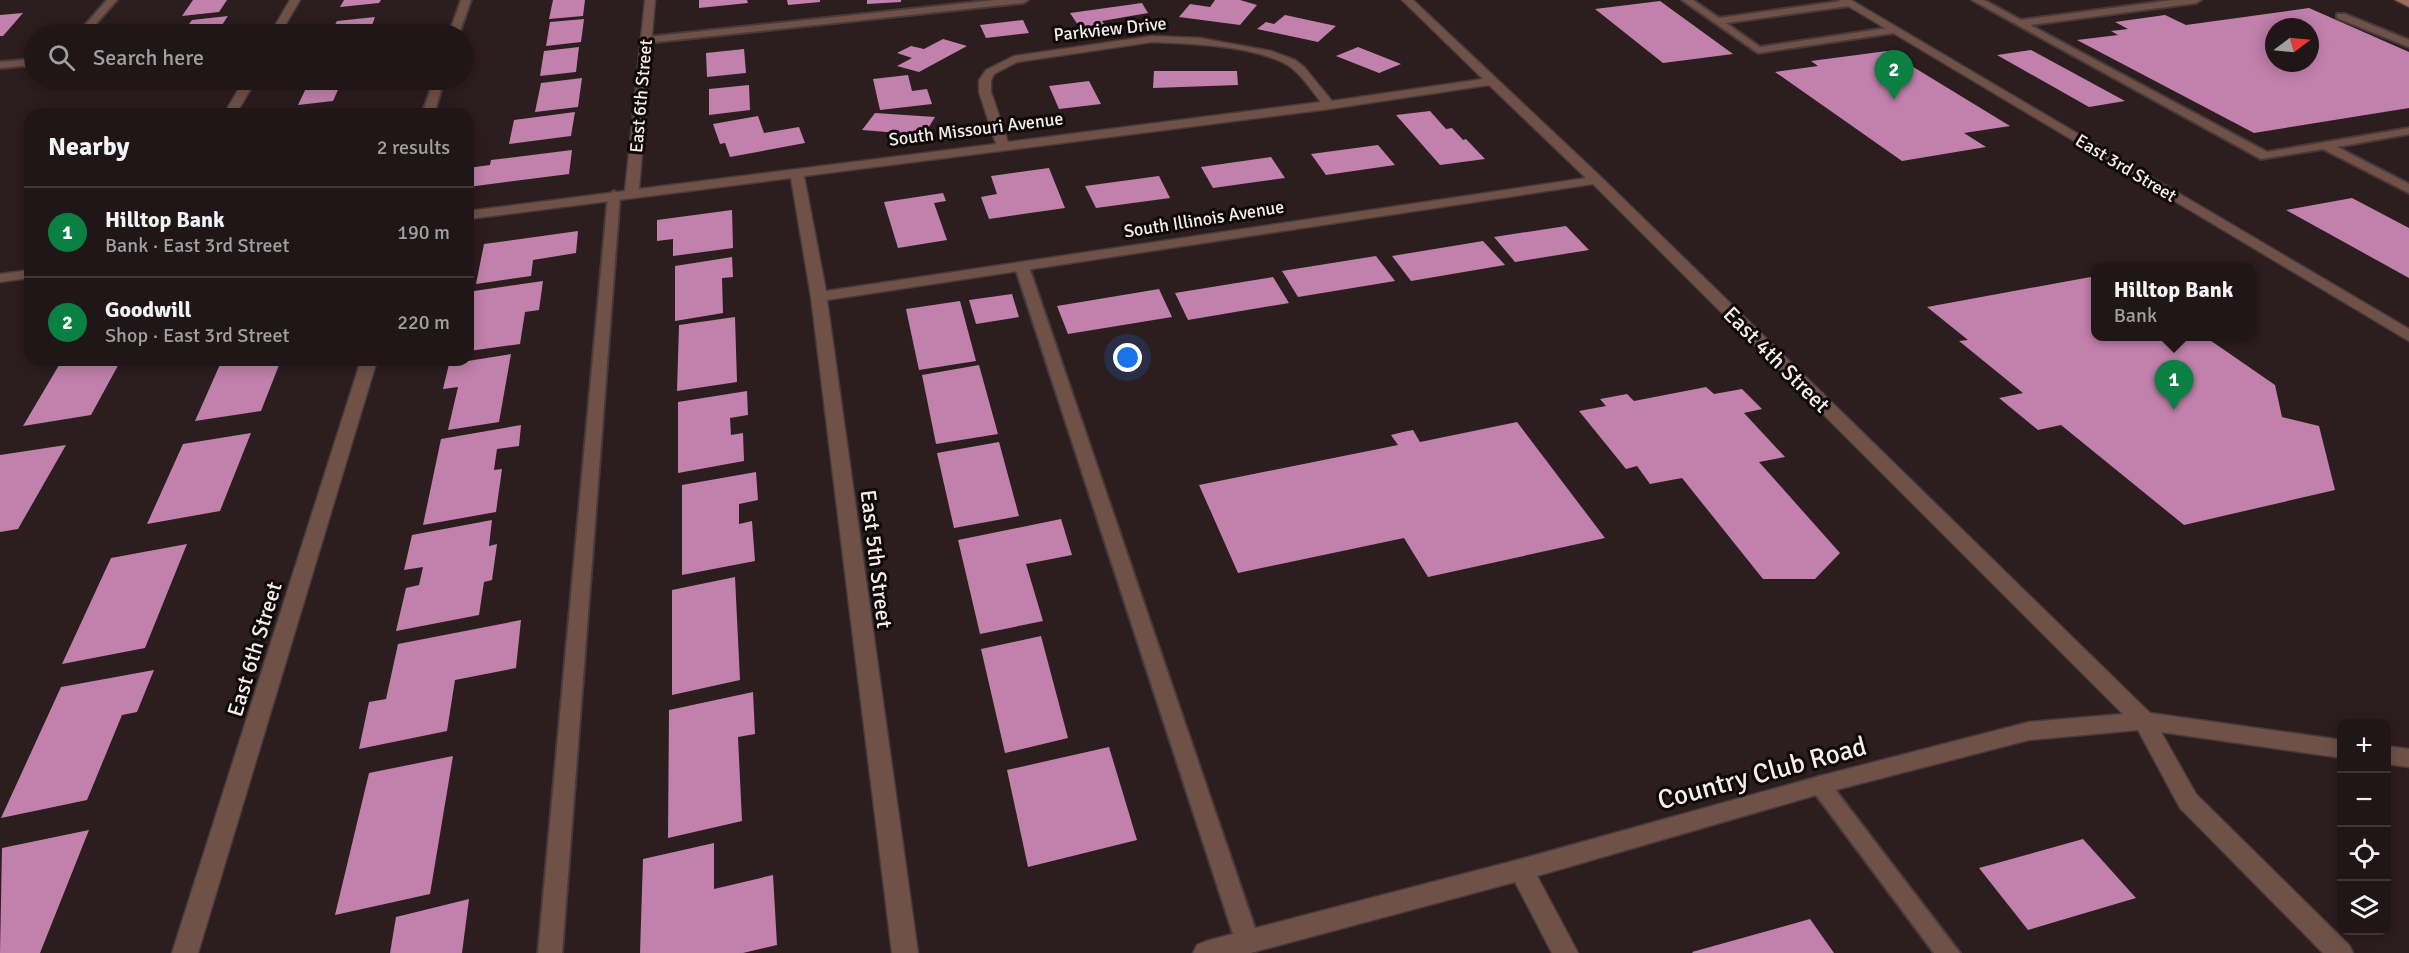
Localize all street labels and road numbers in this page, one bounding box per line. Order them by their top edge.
street label: Parkview Drive [1052,12,1168,46]
street label: East 6th Street [625,38,657,154]
street label: South Missouri Avenue [887,107,1065,151]
street label: East 3rd Street [2072,129,2180,207]
street label: South Illinois Avenue [1122,195,1286,243]
street label: East 4th Street [1718,301,1836,418]
street label: East 5th Street [855,488,898,630]
street label: East 6th Street [221,578,288,720]
street label: Country Club Road [1654,730,1870,817]

